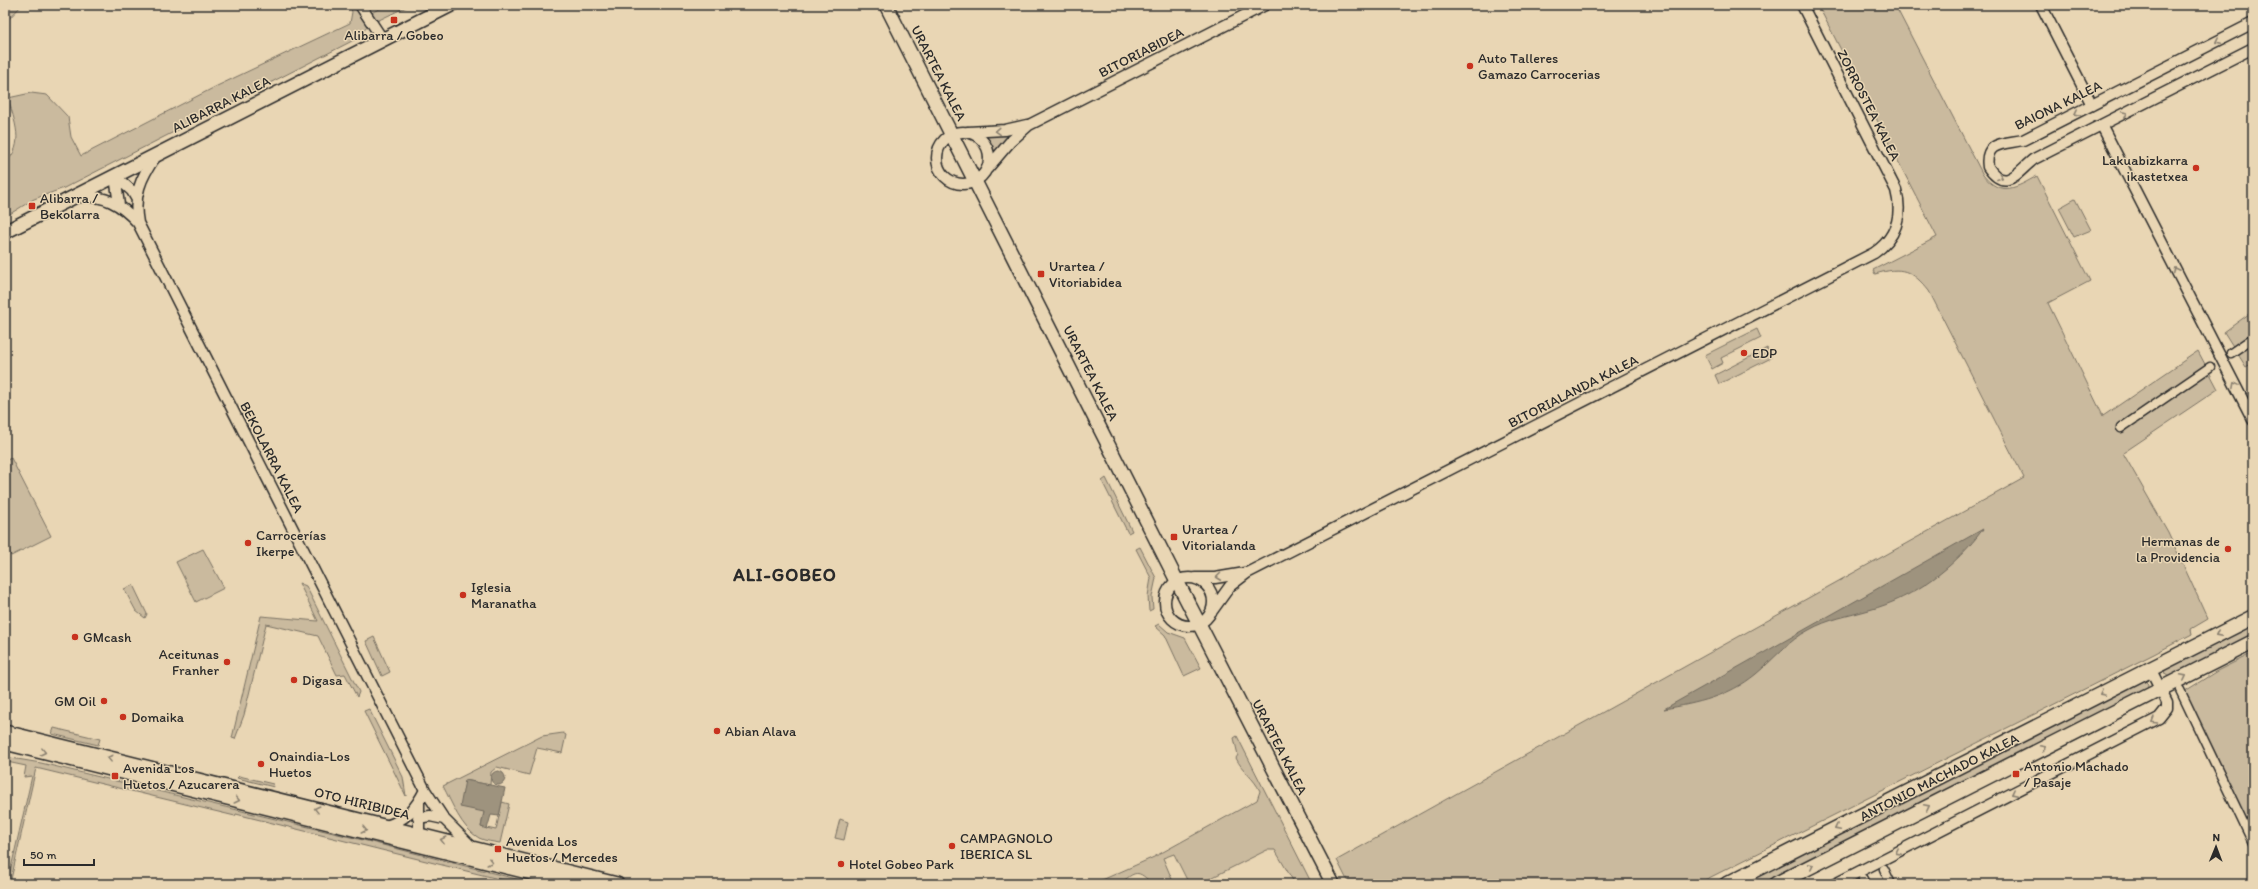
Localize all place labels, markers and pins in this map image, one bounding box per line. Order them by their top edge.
marker: Alibarra / Gobeo [389,15,399,25]
place label: Alibarra / Gobeo [344,27,444,44]
place label: Auto Talleres Gamazo Carrocerias [1478,50,1600,83]
marker: Auto Talleres Gamazo Carrocerias [1465,61,1475,71]
place label: Lakuabizkarra ikastetxea [2102,152,2189,185]
marker: Lakuabizkarra ikastetxea [2191,163,2201,173]
place label: Alibarra / Bekolarra [40,190,100,223]
marker: Alibarra / Bekolarra [27,201,37,211]
place label: Urartea / Vitoriabidea [1049,258,1123,291]
marker: Urartea / Vitoriabidea [1036,269,1046,279]
place label: EDP [1752,345,1777,362]
marker: EDP [1739,348,1749,358]
place label: Urartea / Vitorialanda [1182,521,1257,554]
place label: Carrocerías Ikerpe [256,527,326,560]
marker: Urartea / Vitorialanda [1169,532,1179,542]
place label: Hermanas de la Providencia [2136,533,2221,566]
marker: Carrocerías Ikerpe [243,538,253,548]
marker: Hermanas de la Providencia [2223,544,2233,554]
place label: Iglesia Maranatha [471,579,537,612]
marker: Iglesia Maranatha [458,590,468,600]
place label: GMcash [83,629,132,646]
marker: GMcash [70,632,80,642]
place label: Aceitunas Franher [159,646,219,679]
marker: Aceitunas Franher [222,657,232,667]
place label: Digasa [302,672,343,689]
marker: Digasa [289,675,299,685]
place label: GM Oil [54,693,96,710]
marker: GM Oil [99,696,109,706]
place label: Domaika [131,709,185,726]
marker: Domaika [118,712,128,722]
place label: Abian Alava [725,723,797,740]
marker: Abian Alava [712,726,722,736]
place label: Onaindia-Los Huetos [269,748,350,781]
place label: Antonio Machado / Pasaje [2024,758,2129,791]
marker: Onaindia-Los Huetos [256,759,266,769]
place label: Avenida Los Huetos / Azucarera [123,760,240,793]
marker: Antonio Machado / Pasaje [2011,769,2021,779]
marker: Avenida Los Huetos / Azucarera [110,771,120,781]
place label: CAMPAGNOLO IBERICA SL [960,830,1053,863]
place label: Avenida Los Huetos / Mercedes [506,833,618,866]
marker: CAMPAGNOLO IBERICA SL [947,841,957,851]
marker: Avenida Los Huetos / Mercedes [493,844,503,854]
place label: Hotel Gobeo Park [849,856,954,873]
marker: Hotel Gobeo Park [836,859,846,869]

